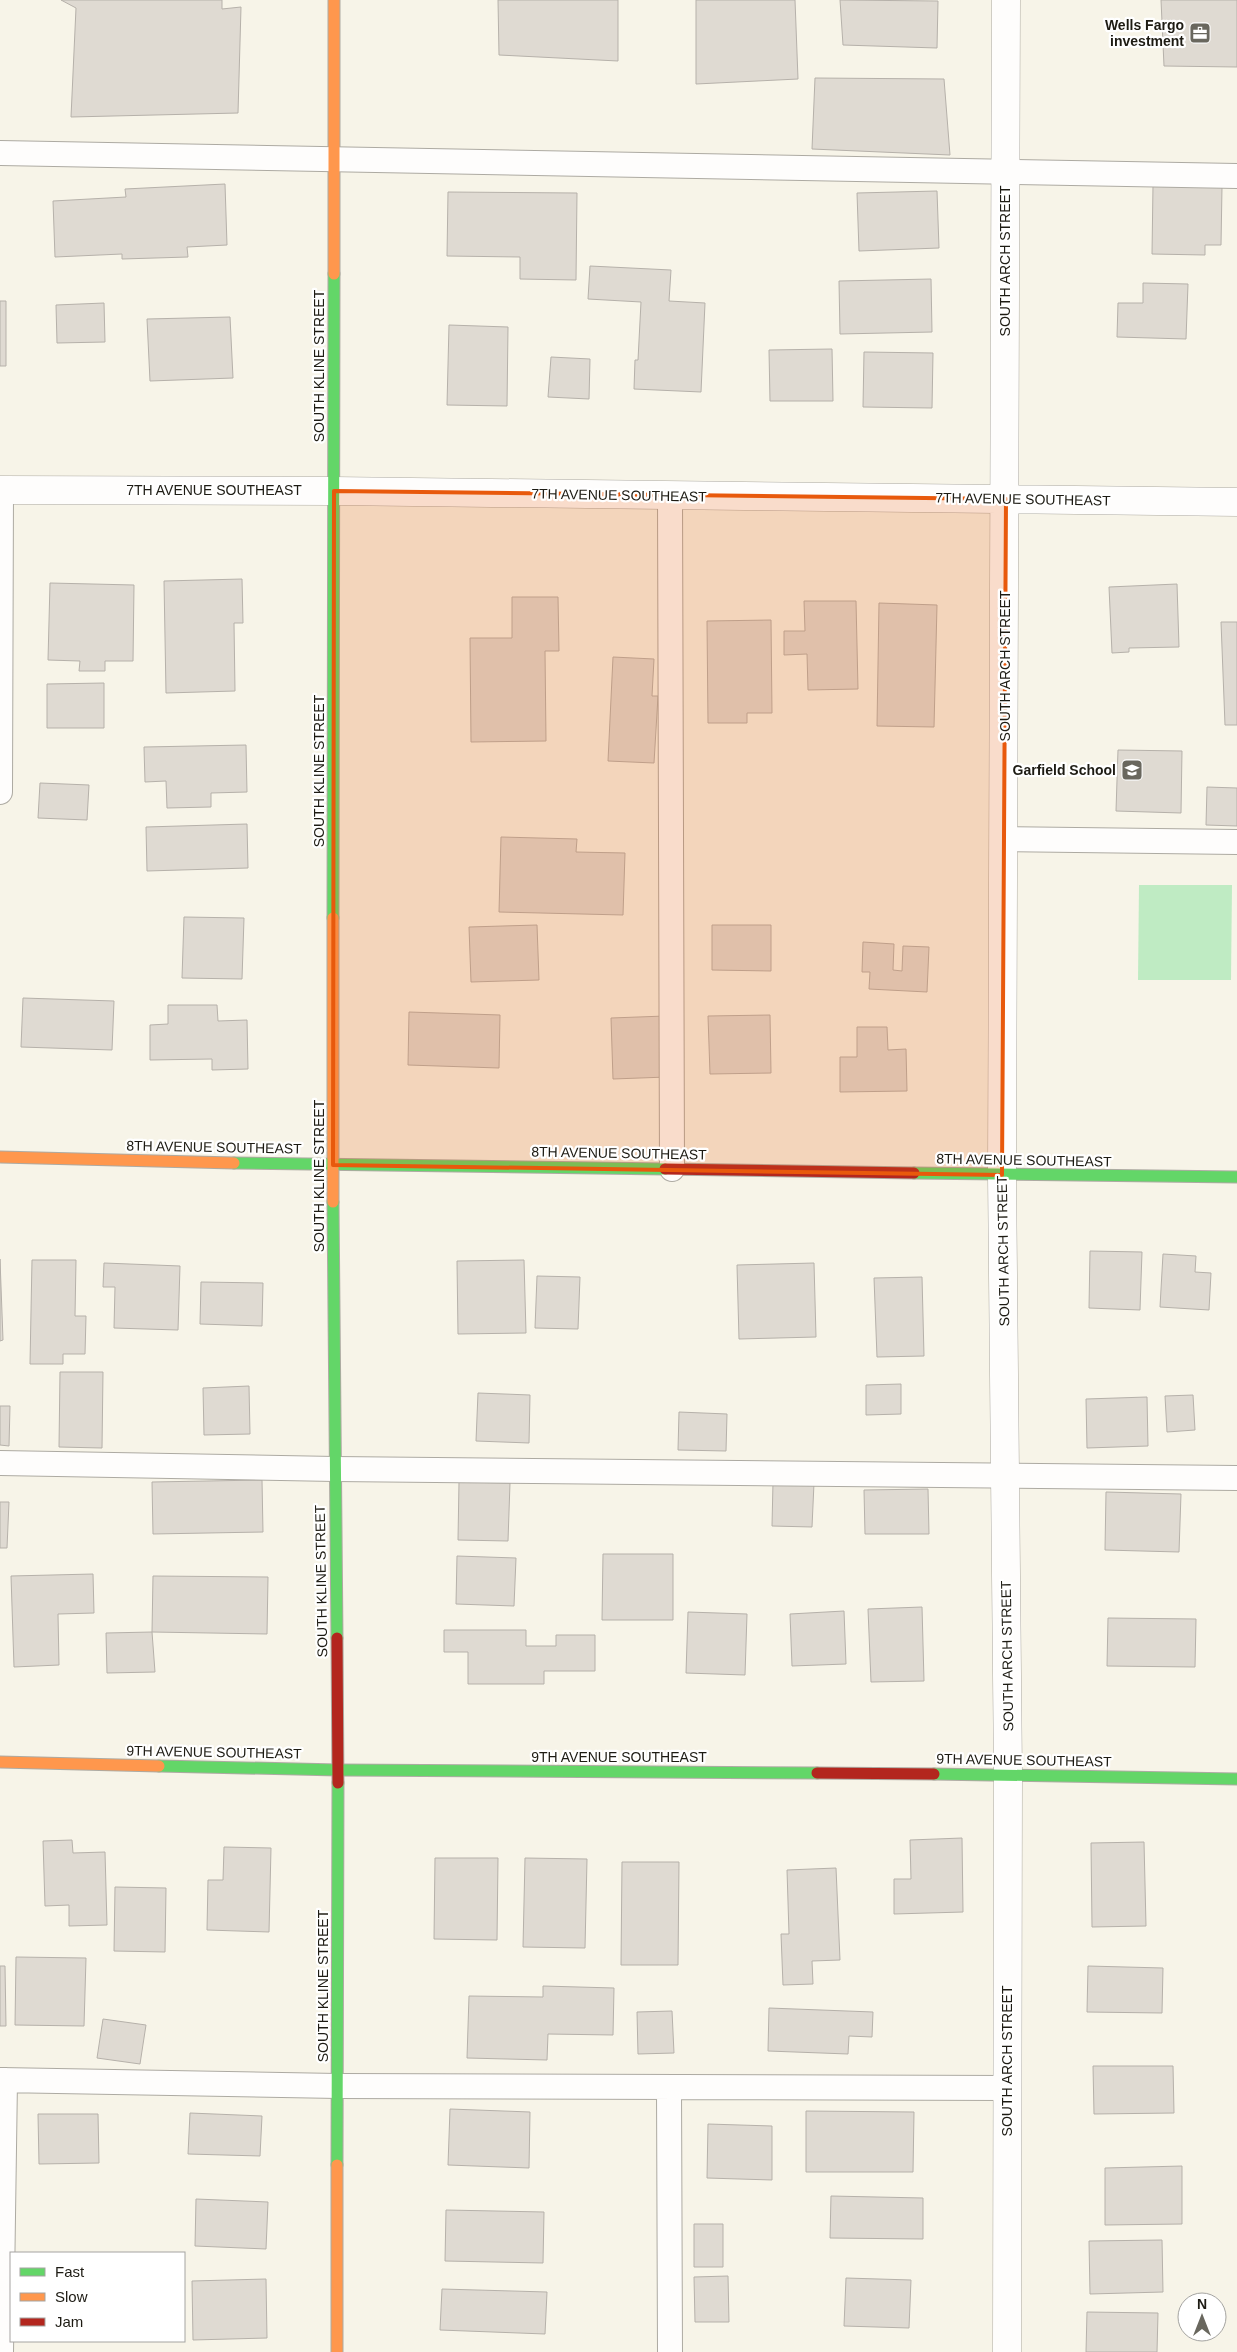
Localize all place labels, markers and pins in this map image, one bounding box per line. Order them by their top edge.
place label: Wells Fargo investment [1105,17,1184,49]
office icon: Wells Fargo investment [1188,21,1212,45]
school or university icon: Garfield School [1120,758,1144,782]
place label: Garfield School [1013,762,1116,778]

